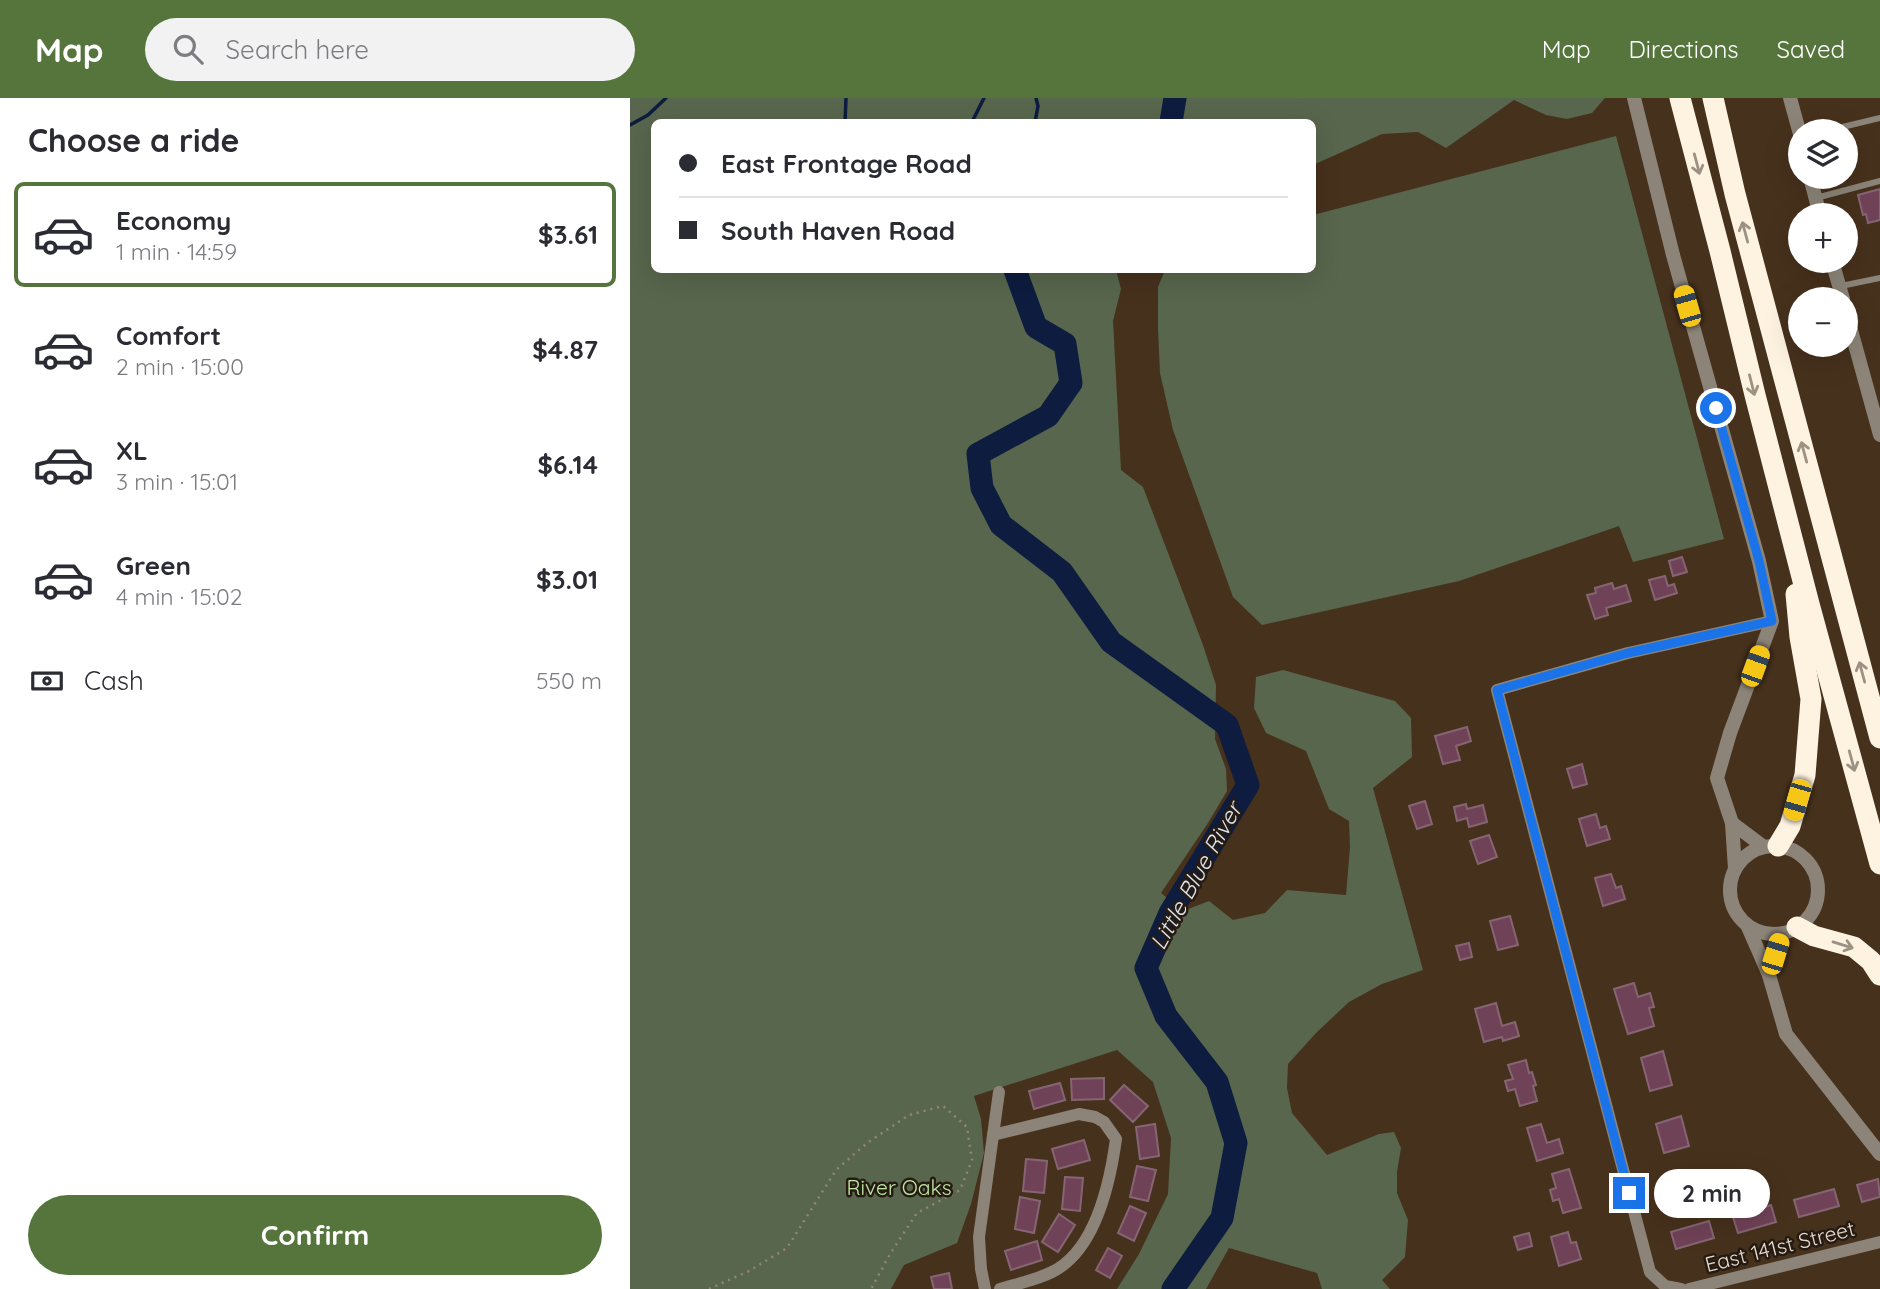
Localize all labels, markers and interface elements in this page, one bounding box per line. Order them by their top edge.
search box [145,18,635,81]
text: Map [35,29,103,70]
icon: search [169,30,207,68]
text: Search here [225,33,369,66]
text: Map [1542,34,1591,64]
text: Directions [1629,34,1739,64]
text: Saved [1777,34,1845,64]
map controls [1788,119,1858,357]
button: layers [1788,119,1858,189]
text: Choose a ride [28,120,240,160]
text: East Frontage Road [721,147,972,180]
one-way arrow [1691,152,1704,175]
icon: car [32,203,95,266]
button: + [1788,203,1858,273]
text: Economy [116,204,231,237]
text: South Haven Road [721,214,955,247]
text: $3.61 [538,218,598,251]
one-way arrow [1738,221,1751,244]
text: 1 min · 14:59 [116,237,237,266]
car [1672,283,1703,329]
button: − [1788,287,1858,357]
icon: car [32,318,95,381]
text: Comfort [116,319,221,352]
text: $4.87 [532,333,598,366]
text: 2 min · 15:00 [116,352,244,381]
one-way arrow [1746,373,1759,396]
route start [1700,392,1732,424]
icon: car [32,433,95,496]
text: XL [116,434,148,467]
one-way arrow [1797,441,1810,464]
text: $6.14 [538,448,598,481]
text: 3 min · 15:01 [116,467,238,496]
icon: car [32,548,95,611]
text: Green [116,549,191,582]
text: $3.01 [536,563,598,596]
text: 4 min · 15:02 [116,582,242,611]
car [1738,643,1773,689]
one-way arrow [1855,661,1868,683]
icon: cash [28,662,66,700]
text: Cash [84,664,144,697]
text: 550 m [536,666,602,695]
one-way arrow [1846,749,1859,772]
car [1782,777,1813,823]
water label: Little Blue River [1143,794,1249,954]
car [1759,931,1792,977]
one-way arrow [1832,939,1854,952]
callout: 2 min [1654,1168,1769,1218]
park label: River Oaks [846,1174,952,1200]
route end [1613,1177,1645,1209]
text: 2 min [1682,1179,1742,1208]
button: Confirm [28,1195,602,1275]
street label: East 141st Street [1702,1215,1857,1277]

